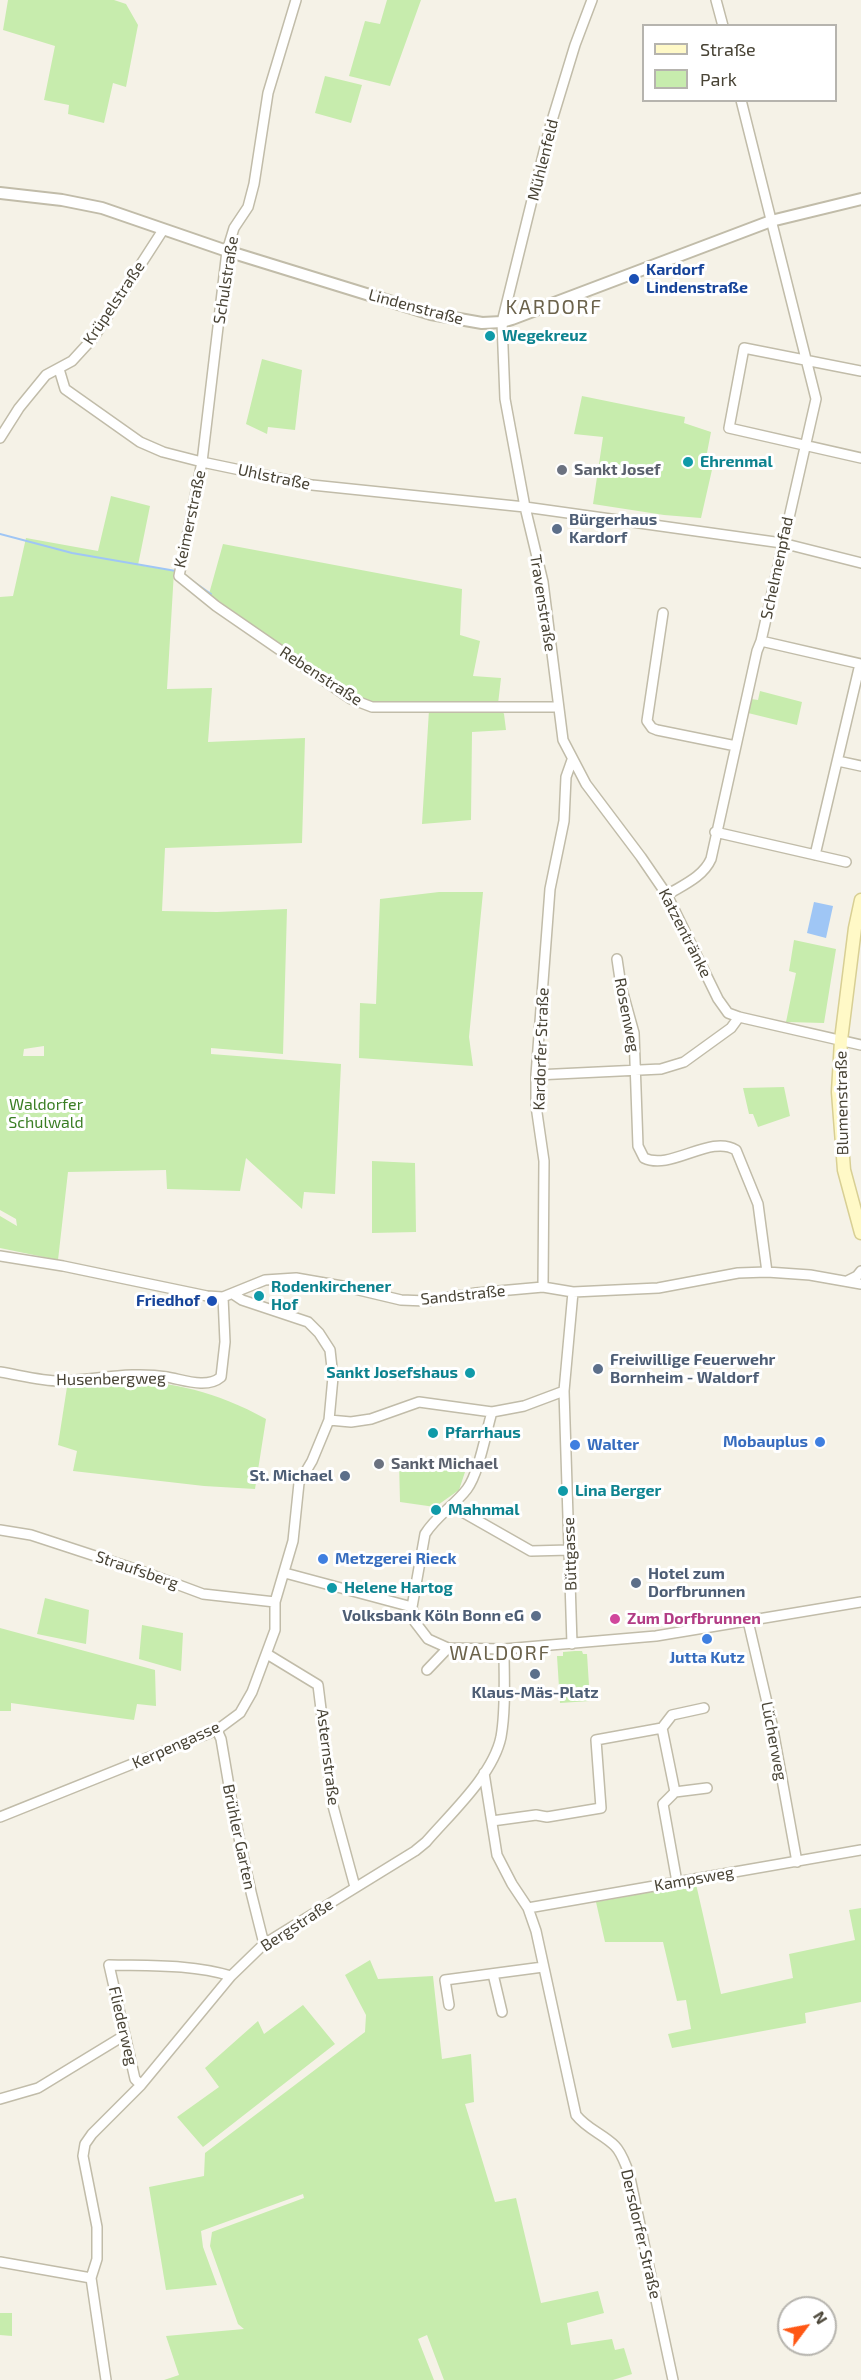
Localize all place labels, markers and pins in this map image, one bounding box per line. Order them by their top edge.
place label: Kardorf Lindenstraße [646,260,748,298]
marker: Kardorf Lindenstraße [627,272,641,286]
place label: Wegekreuz [502,326,587,346]
marker: Wegekreuz [483,329,497,343]
place label: Ehrenmal [700,452,773,472]
marker: Ehrenmal [681,455,695,469]
place label: Sankt Josef [574,460,660,480]
marker: Sankt Josef [555,463,569,477]
place label: Bürgerhaus Kardorf [569,510,657,548]
marker: Bürgerhaus Kardorf [550,522,564,536]
place label: Rodenkirchener Hof [271,1277,391,1315]
marker: Rodenkirchener Hof [252,1289,266,1303]
place label: Friedhof [136,1291,200,1311]
marker: Friedhof [205,1294,219,1308]
place label: Freiwillige Feuerwehr Bornheim - Waldorf [610,1350,775,1388]
marker: Freiwillige Feuerwehr Bornheim - Waldorf [591,1362,605,1376]
place label: Sankt Josefshaus [326,1363,458,1383]
marker: Sankt Josefshaus [463,1366,477,1380]
place label: Pfarrhaus [445,1423,521,1443]
marker: Pfarrhaus [426,1426,440,1440]
place label: Mobauplus [723,1432,808,1452]
place label: Walter [587,1435,639,1455]
marker: Mobauplus [813,1435,827,1449]
marker: Walter [568,1438,582,1452]
place label: Sankt Michael [391,1454,498,1474]
marker: Sankt Michael [372,1457,386,1471]
place label: St. Michael [250,1466,333,1486]
marker: St. Michael [338,1469,352,1483]
place label: Lina Berger [575,1481,661,1501]
marker: Lina Berger [556,1484,570,1498]
place label: Mahnmal [448,1500,519,1520]
marker: Mahnmal [429,1503,443,1517]
place label: Metzgerei Rieck [335,1549,456,1569]
marker: Metzgerei Rieck [316,1552,330,1566]
place label: Hotel zum Dorfbrunnen [648,1564,745,1602]
marker: Hotel zum Dorfbrunnen [629,1576,643,1590]
place label: Helene Hartog [344,1578,453,1598]
marker: Helene Hartog [325,1581,339,1595]
place label: Volksbank Köln Bonn eG [342,1606,524,1626]
marker: Volksbank Köln Bonn eG [529,1609,543,1623]
place label: Zum Dorfbrunnen [627,1609,761,1629]
marker: Zum Dorfbrunnen [608,1612,622,1626]
marker: Jutta Kutz [700,1632,714,1646]
place label: Jutta Kutz [669,1648,745,1668]
marker: Klaus-Mäs-Platz [528,1667,542,1681]
place label: Klaus-Mäs-Platz [471,1683,599,1703]

